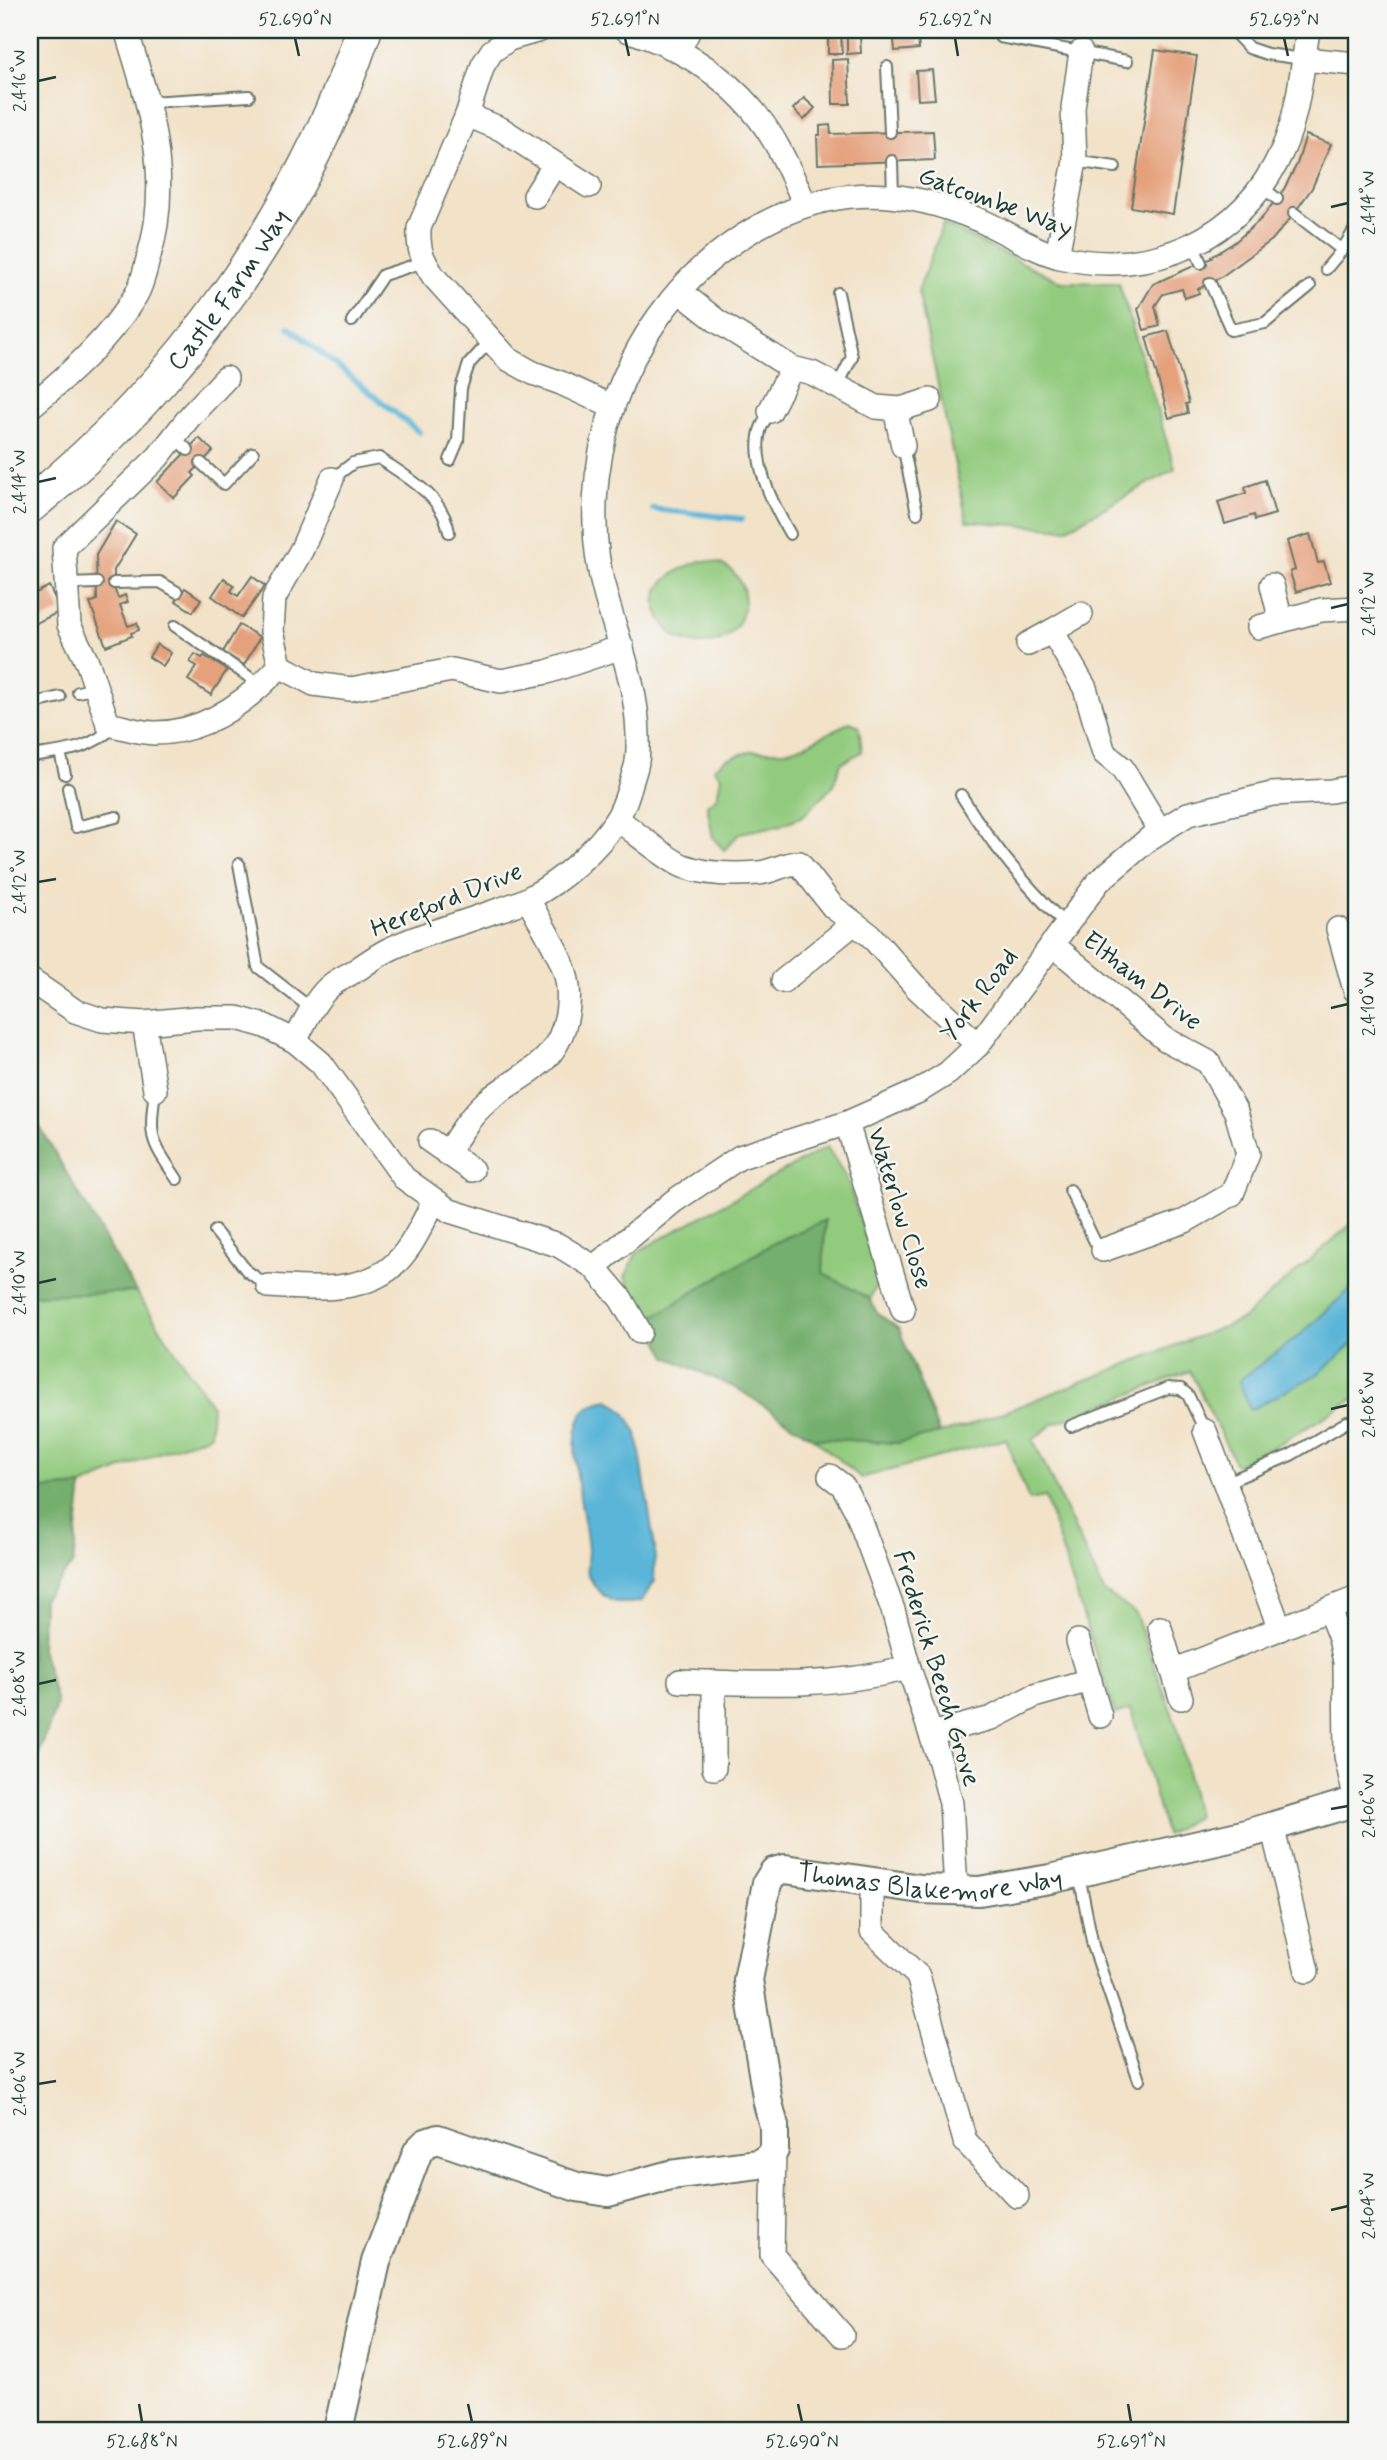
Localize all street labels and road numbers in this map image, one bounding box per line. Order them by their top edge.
street label: Gatcombe Way [913,159,1077,247]
street label: Castle Farm Way [161,203,298,379]
street label: Hereford Drive [366,855,528,949]
street label: Eltham Drive [1075,924,1209,1039]
street label: York Road [933,942,1027,1049]
street label: Waterlow Close [858,1123,940,1294]
street label: Frederick Beech Grove [884,1547,988,1791]
street label: Thomas Blakemore Way [795,1856,1066,1910]

